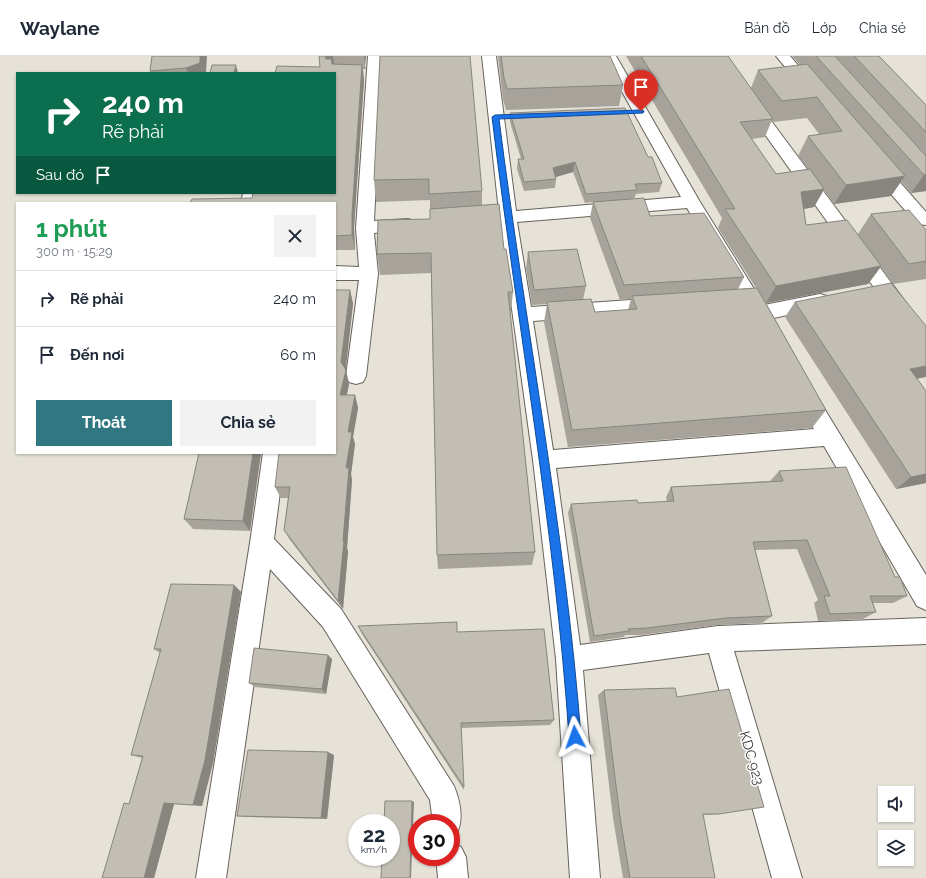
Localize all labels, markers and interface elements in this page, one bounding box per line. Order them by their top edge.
text: Waylane [20,17,100,39]
text: Bản đồ [744,20,790,36]
text: Lớp [812,20,837,36]
text: Chia sẻ [859,20,906,36]
pin [624,70,658,111]
icon: arrive [630,76,652,98]
text: 240 m [102,87,184,120]
icon: right [36,88,88,140]
text: Rẽ phải [102,121,164,142]
icon: arrive [92,164,114,186]
text: Sau đó [36,166,84,184]
text: 1 phút [36,214,107,243]
button: close [274,215,316,257]
text: 300 m · 15:29 [36,244,113,259]
icon: right [36,288,58,310]
text: Rẽ phải [70,290,123,308]
text: 240 m [273,290,316,308]
icon: arrive [36,344,58,366]
text: Đến nơi [70,346,124,364]
text: 60 m [280,346,316,364]
button: Thoát [36,400,172,446]
button: Chia sẻ [180,400,316,446]
position arrow [554,716,596,758]
street label: KDC 923 [737,729,767,787]
map controls [878,786,914,866]
button: sound [878,786,914,822]
speed limit sign: 30 [408,814,460,866]
text: 22 [363,823,385,847]
button: layers [878,830,914,866]
text: km/h [361,844,387,855]

